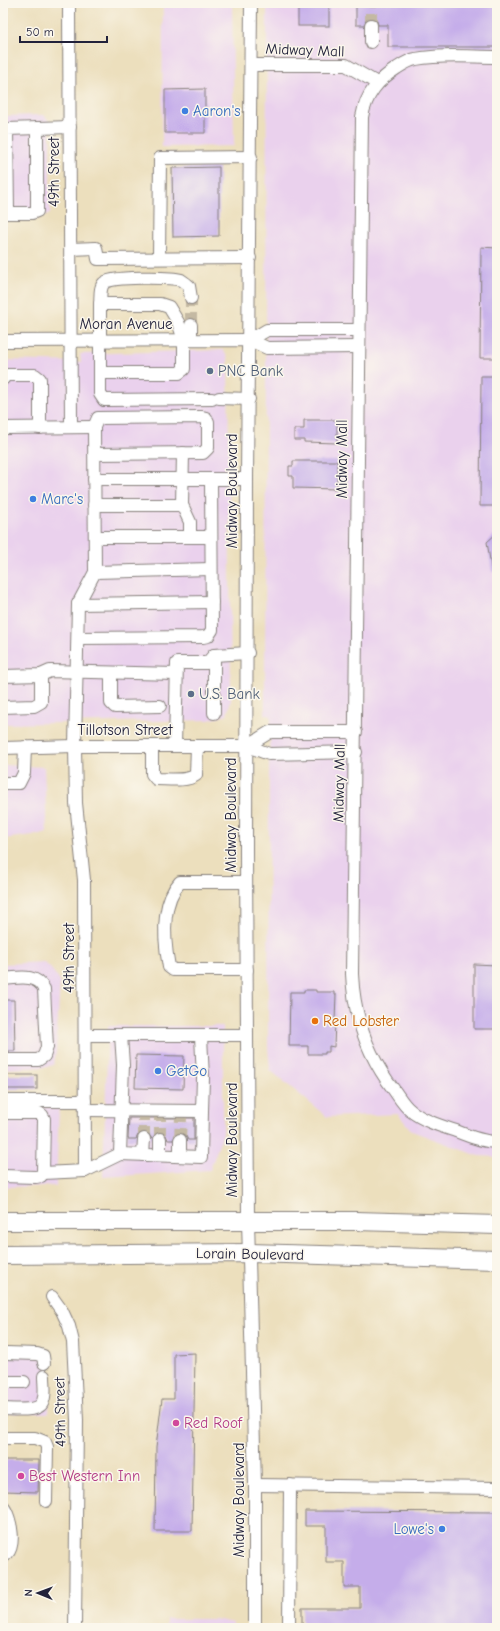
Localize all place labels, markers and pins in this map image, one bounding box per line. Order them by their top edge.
place label: Aaron's [193,102,241,120]
marker: Aaron's [180,106,190,116]
place label: PNC Bank [218,362,284,380]
marker: PNC Bank [205,366,215,376]
place label: Marc's [41,490,83,508]
marker: Marc's [28,494,38,504]
place label: U.S. Bank [199,685,261,703]
marker: U.S. Bank [186,689,196,699]
place label: Red Lobster [323,1012,399,1030]
marker: Red Lobster [310,1016,320,1026]
place label: GetGo [166,1062,207,1080]
marker: GetGo [153,1066,163,1076]
place label: Red Roof [184,1414,243,1432]
marker: Red Roof [171,1418,181,1428]
place label: Best Western Inn [29,1467,140,1485]
marker: Best Western Inn [16,1471,26,1481]
place label: Lowe's [394,1520,434,1538]
marker: Lowe's [437,1524,447,1534]

